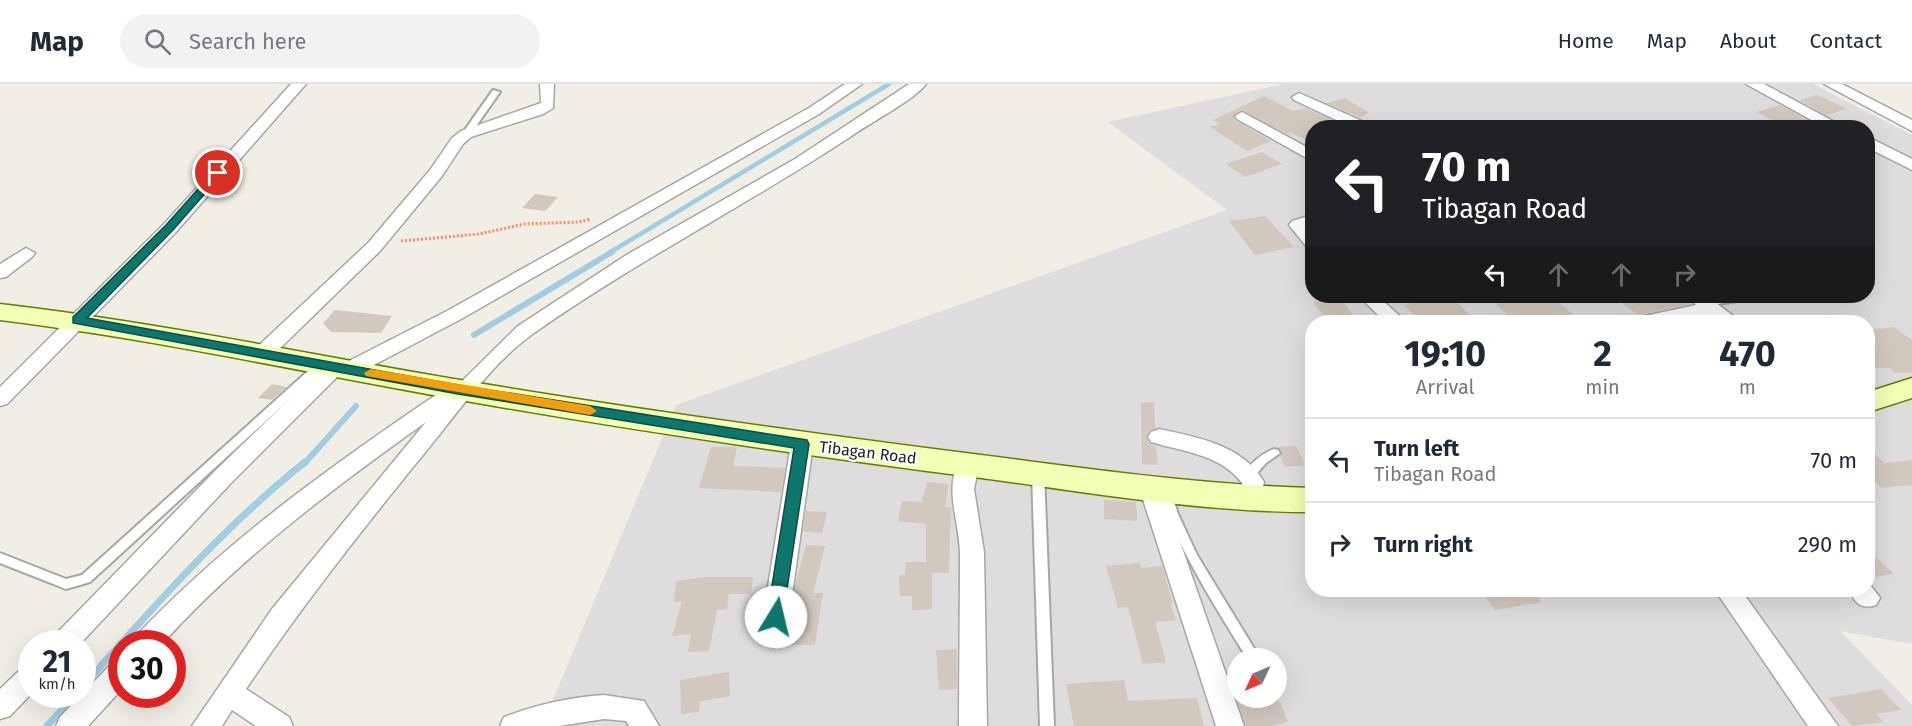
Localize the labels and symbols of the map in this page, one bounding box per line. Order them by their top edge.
pin [192,147,243,198]
street label: Tibagan Road [818,437,918,468]
position arrow [744,585,808,649]
speed limit sign: 30 [108,630,186,708]
north arrow [1227,648,1287,708]

